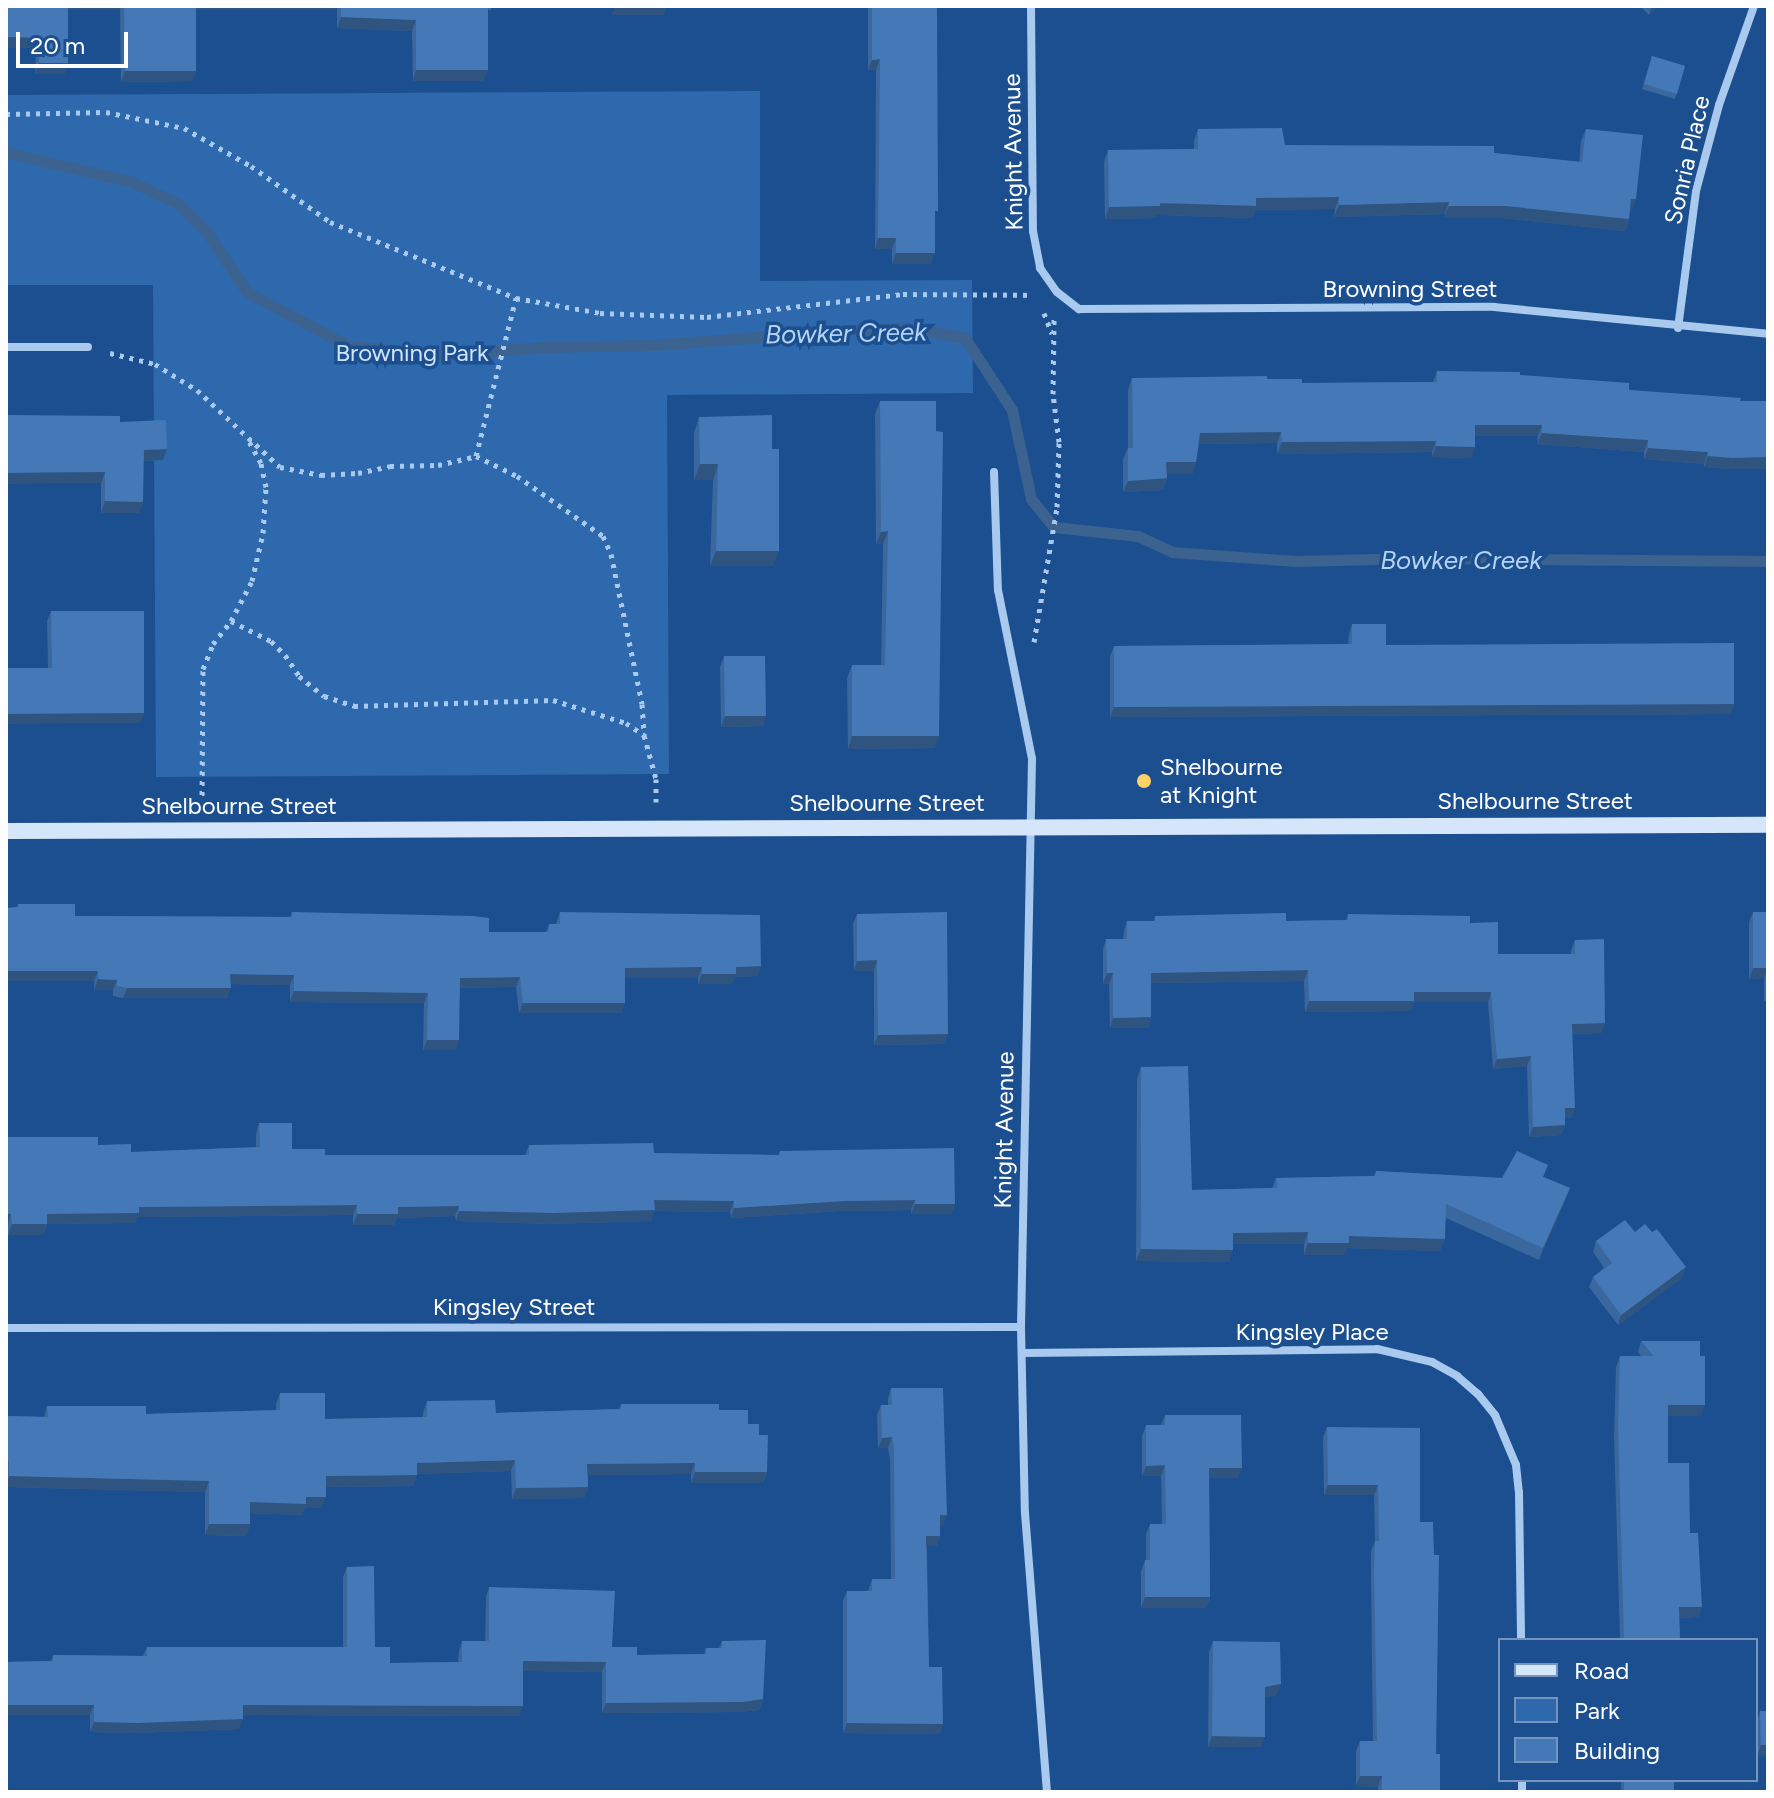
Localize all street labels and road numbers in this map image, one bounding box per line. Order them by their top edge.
street label: Knight Avenue [997,73,1029,231]
street label: Sonria Place [1658,93,1716,227]
street label: Browning Street [1323,275,1497,303]
street label: Shelbourne Street [1437,787,1633,815]
street label: Shelbourne Street [789,789,985,817]
street label: Shelbourne Street [141,792,337,820]
street label: Knight Avenue [988,1051,1020,1209]
street label: Kingsley Street [433,1293,595,1321]
street label: Kingsley Place [1236,1318,1388,1346]

